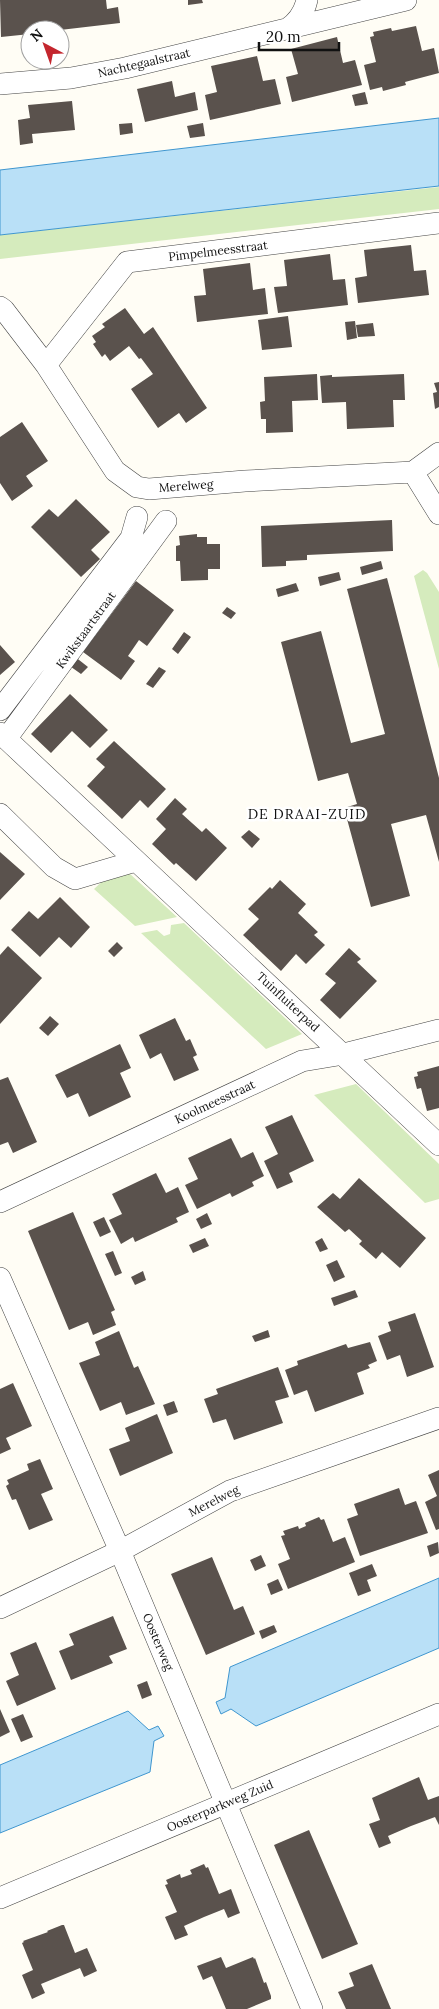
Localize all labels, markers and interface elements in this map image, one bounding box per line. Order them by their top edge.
north arrow [20,20,70,70]
scale bar [259,20,339,52]
text: N [26,25,47,46]
text: 20 m [266,27,301,46]
street label: Nachtegaalstraat [96,45,192,80]
street label: Pimpelmeesstraat [167,237,269,264]
street label: Merelweg [158,476,214,495]
street label: Kwikstaartstraat [53,588,119,671]
district label: DE DRAAI-ZUID [248,805,366,823]
street label: Tuinfluiterpad [254,969,323,1035]
street label: Koolmeesstraat [172,1076,258,1127]
street label: Merelweg [186,1481,242,1520]
street label: Oosterweg [140,1611,177,1673]
street label: Oosterparkweg Zuid [164,1776,275,1835]

